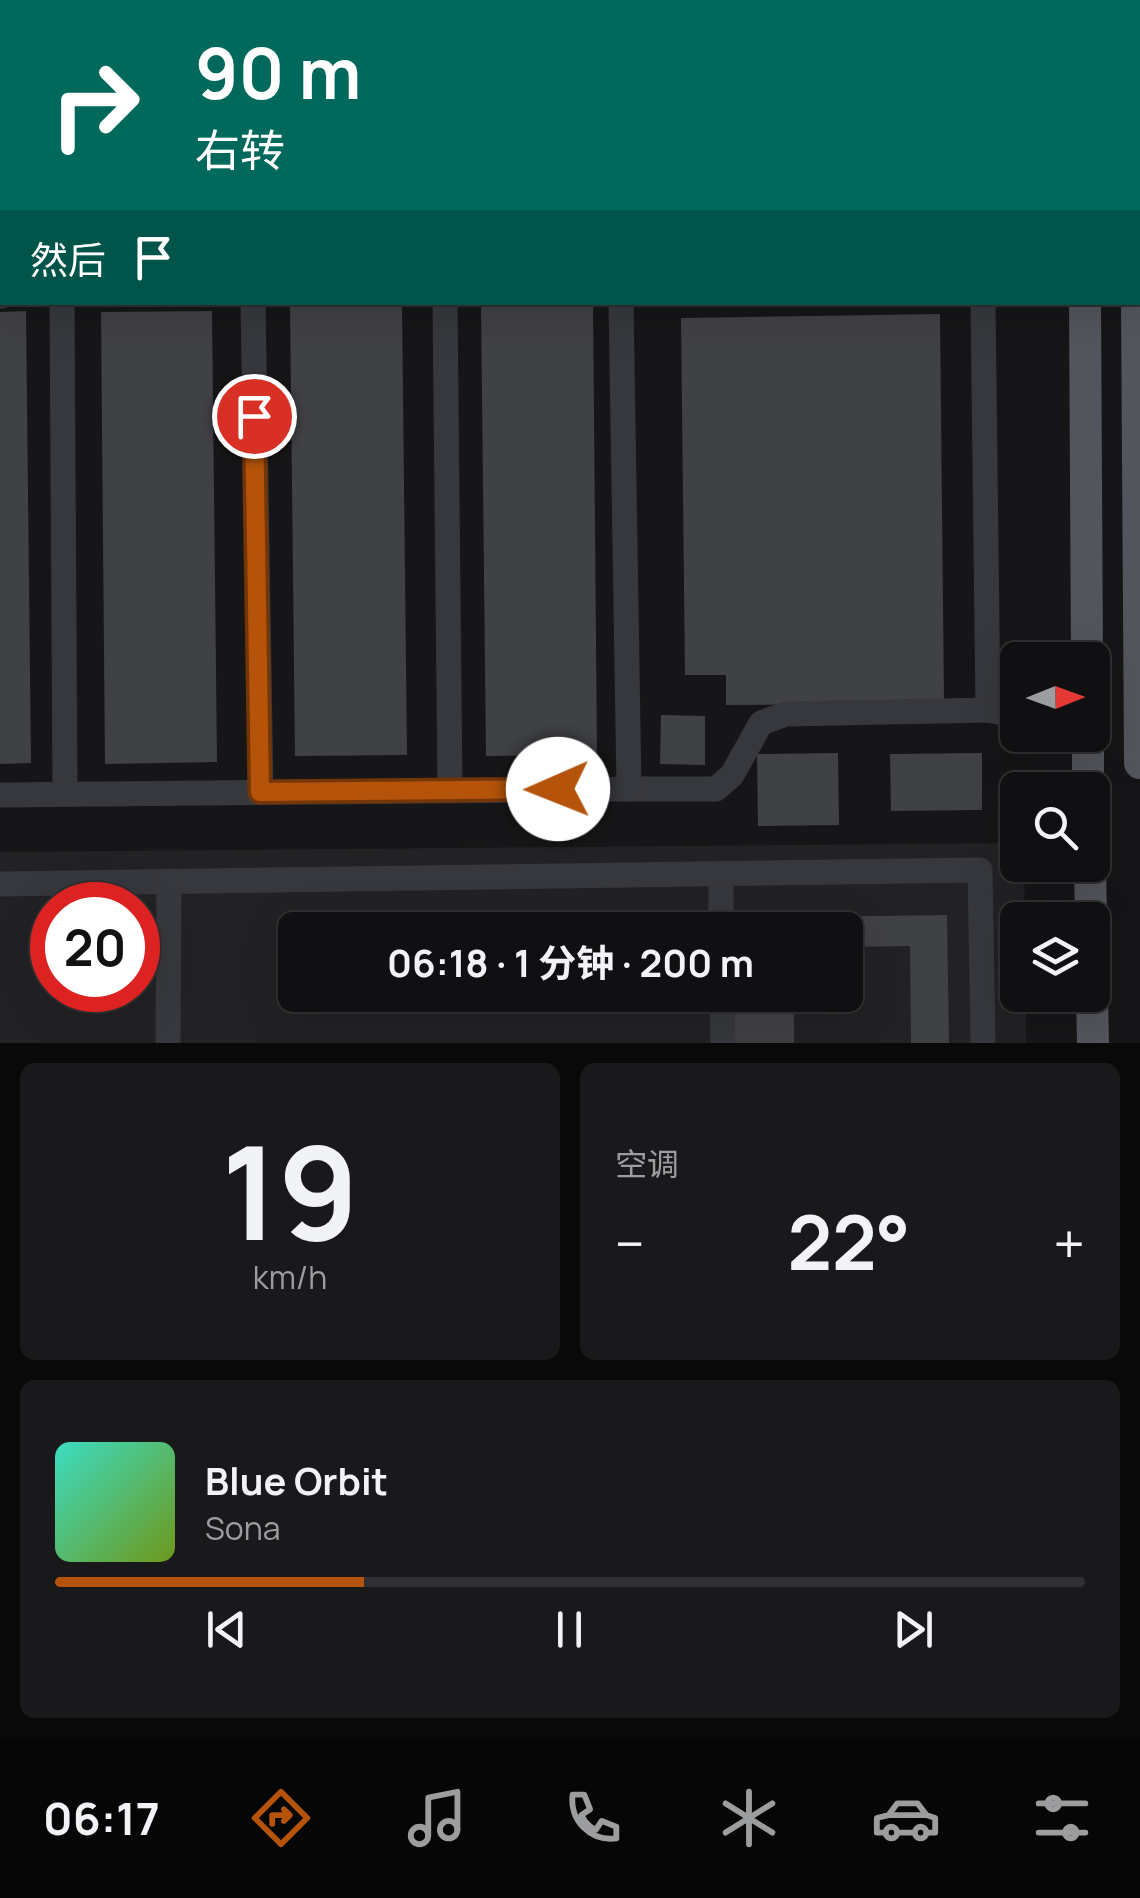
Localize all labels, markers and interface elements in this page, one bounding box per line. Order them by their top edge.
text: 90 m [195,24,362,120]
icon: right [30,40,160,170]
text: 右转 [195,119,285,181]
icon: arrive [126,230,181,285]
text: 然后 [30,233,106,285]
pin [212,374,297,459]
icon: arrive [227,389,282,444]
north arrow [1000,642,1110,752]
map controls [1000,642,1110,1012]
position arrow [506,737,610,841]
button: search [1000,772,1110,882]
speed limit sign: 20 [30,882,160,1012]
button: layers [1000,902,1110,1012]
text: 06:18 · 1 分钟 · 200 m [387,936,754,988]
text: 19 [221,1101,359,1279]
text: 空调 [615,1142,679,1186]
text: 22° [787,1190,911,1293]
text: − [615,1205,645,1281]
text: + [1053,1205,1085,1281]
text: km/h [253,1255,327,1299]
text: Blue Orbit [205,1454,388,1506]
text: Sona [205,1506,280,1550]
icon: previous [199,1602,254,1657]
icon: pause [542,1602,597,1657]
icon: next [886,1602,941,1657]
icon: directions [246,1783,316,1853]
icon: music [402,1783,472,1853]
icon: phone [558,1783,628,1853]
icon: climate [714,1783,784,1853]
icon: car [871,1783,941,1853]
icon: filters [1027,1783,1097,1853]
text: 06:17 [43,1787,160,1849]

